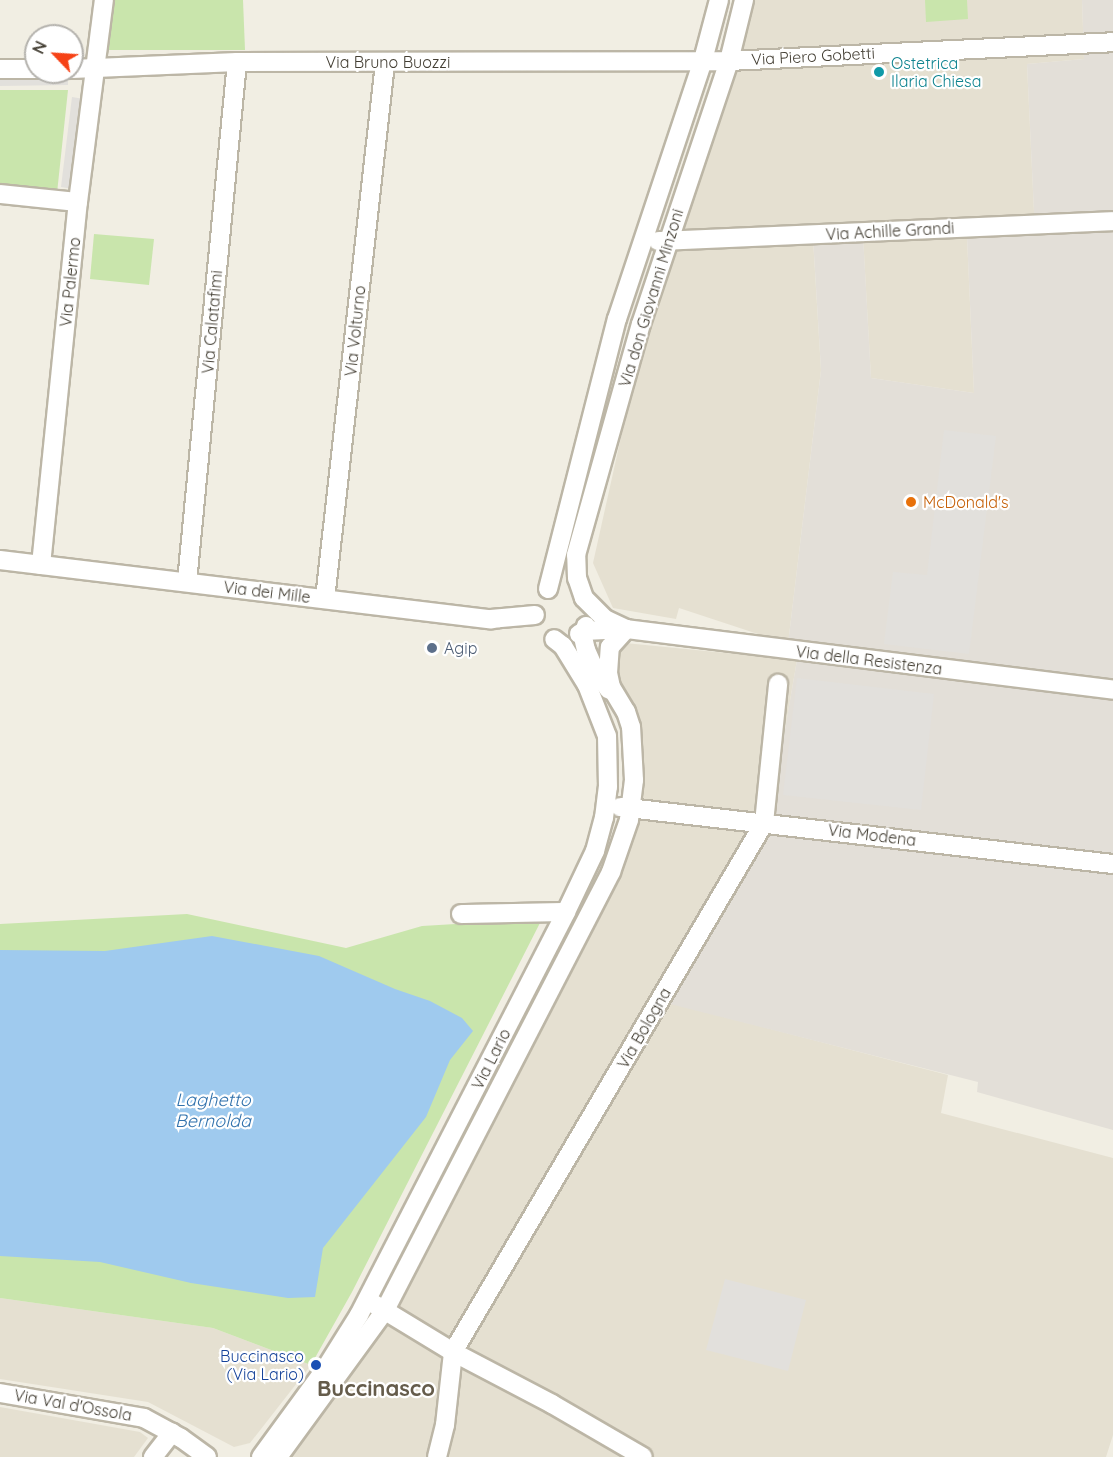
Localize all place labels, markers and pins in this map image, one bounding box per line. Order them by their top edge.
place label: Ostetrica Ilaria Chiesa [891,53,981,91]
marker: Ostetrica Ilaria Chiesa [872,65,886,79]
place label: McDonald's [923,492,1009,512]
marker: McDonald's [904,495,918,509]
place label: Agip [444,638,477,658]
marker: Agip [425,641,439,655]
place label: Buccinasco (Via Lario) [220,1346,304,1384]
marker: Buccinasco (Via Lario) [309,1358,323,1372]

